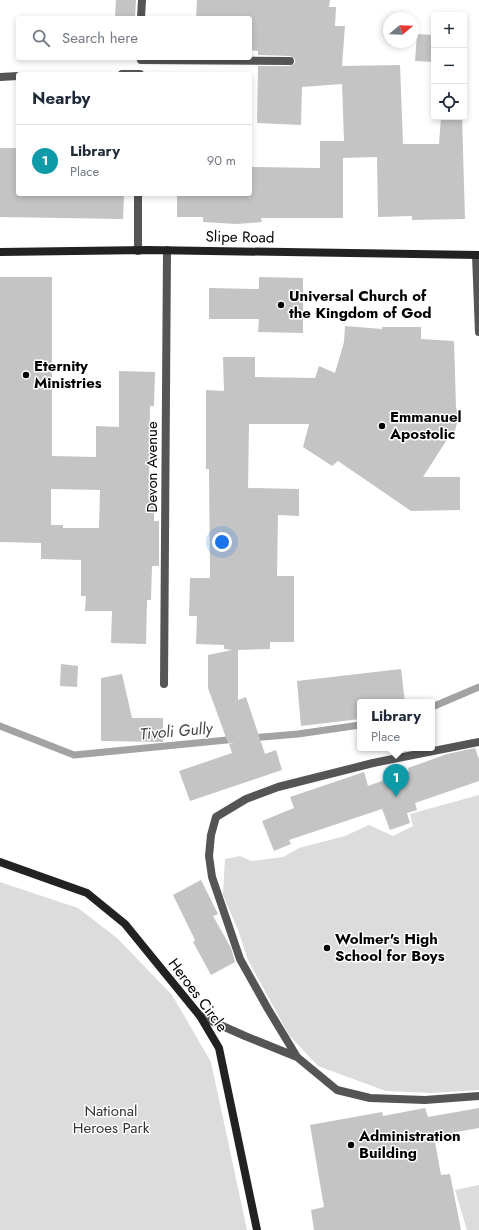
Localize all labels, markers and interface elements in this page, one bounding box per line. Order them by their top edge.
north arrow [383,12,419,48]
map controls [431,12,467,120]
button: + [431,12,467,48]
search box [16,16,252,60]
icon: search [30,27,52,49]
text: Search here [62,27,138,49]
button: − [431,48,467,84]
button: locate [431,84,467,120]
text: Nearby [32,86,90,110]
text: Library [70,140,120,162]
text: 1 [42,151,48,170]
text: 90 m [207,151,236,170]
text: Place [70,162,99,181]
street label: Slipe Road [205,225,275,249]
place label: Universal Church of the Kingdom of God [289,285,432,324]
marker: Universal Church of the Kingdom of God [276,300,286,310]
place label: Eternity Ministries [34,355,102,394]
marker: Eternity Ministries [21,370,31,380]
place label: Emmanuel Apostolic [389,406,462,445]
street label: Devon Avenue [141,421,163,513]
marker: Emmanuel Apostolic [377,421,387,431]
your location [212,532,232,552]
popup [357,699,435,751]
text: Library [371,705,421,727]
water label: Tivoli Gully [139,716,214,746]
text: Place [371,727,400,746]
pin: 1 [383,764,409,797]
place label: Wolmer's High School for Boys [335,928,445,967]
marker: Wolmer's High School for Boys [322,943,332,953]
street label: Heroes Circle [163,954,233,1037]
park label: National Heroes Park [73,1100,150,1139]
place label: Administration Building [358,1125,461,1164]
marker: Administration Building [346,1140,356,1150]

